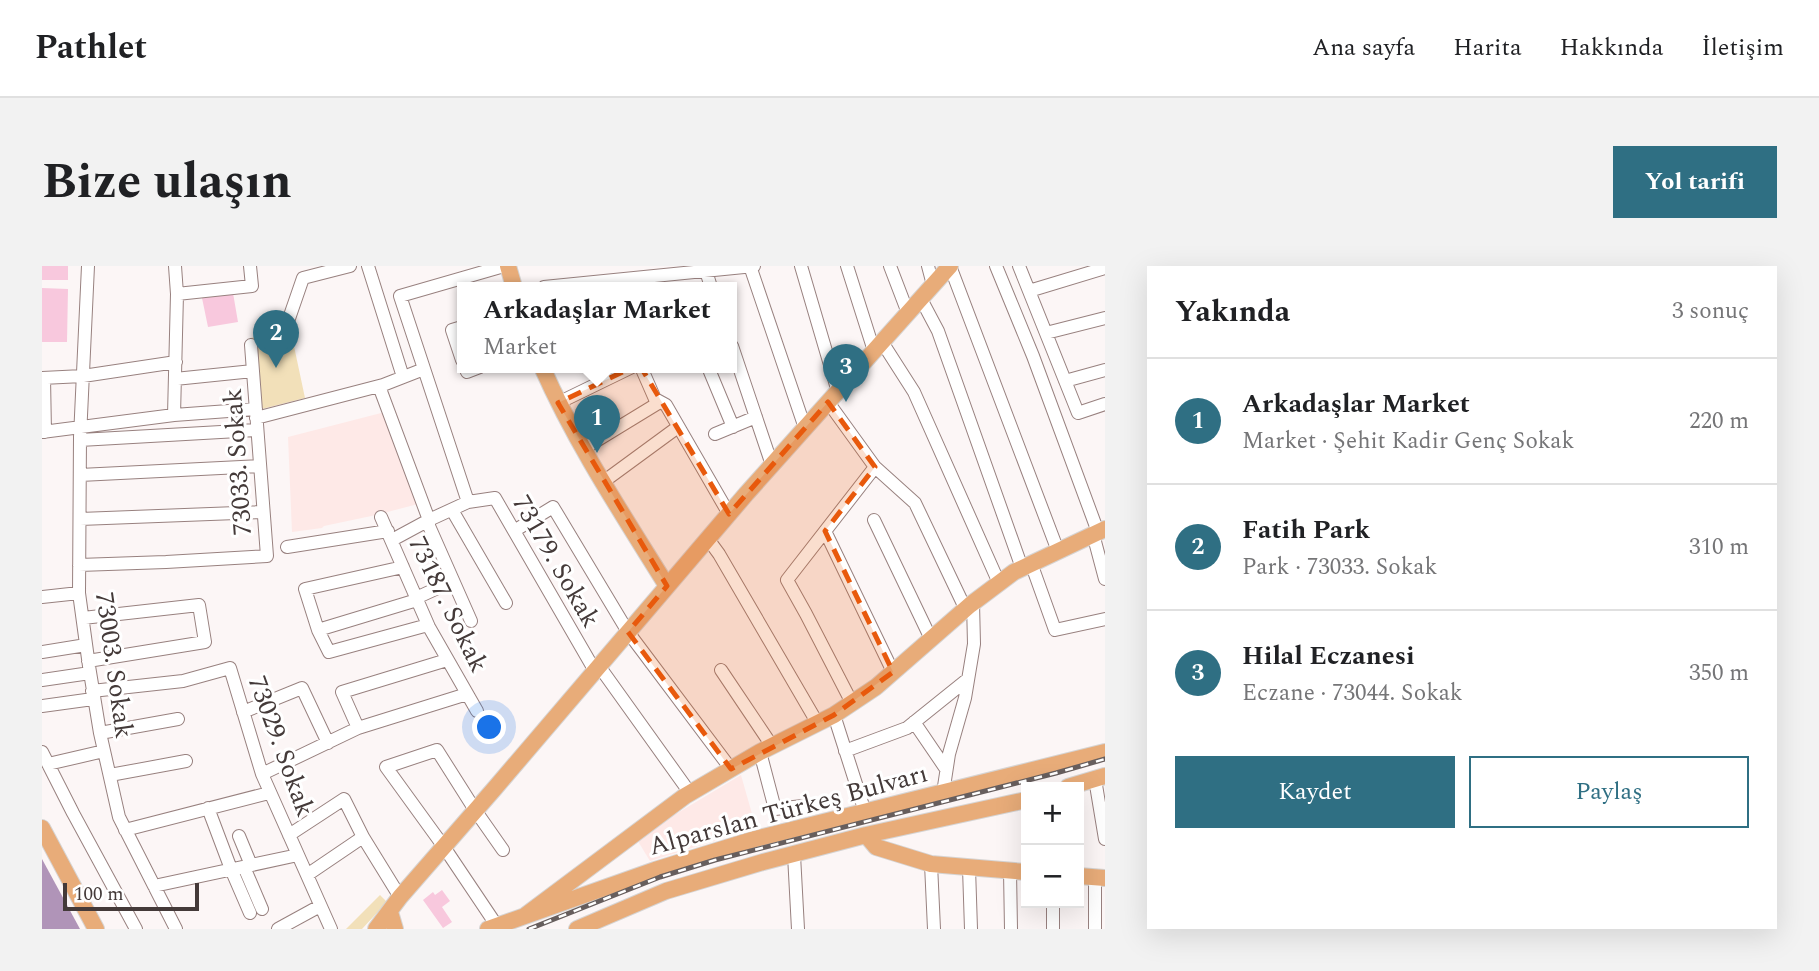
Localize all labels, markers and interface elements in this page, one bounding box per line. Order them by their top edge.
text: Pathlet [35,23,147,73]
text: Ana sayfa [1312,30,1415,66]
text: Harita [1453,30,1522,66]
text: Hakkında [1560,30,1663,66]
text: İletişim [1701,30,1784,66]
text: Bize ulaşın [42,145,292,220]
button: Yol tarifi [1613,146,1777,218]
popup [457,282,737,373]
text: Yakında [1175,289,1290,335]
text: Arkadaşlar Market [483,290,711,330]
text: 3 sonuç [1672,294,1749,329]
pin: 2 [253,310,299,368]
text: Market [483,330,557,365]
pin: 3 [823,344,869,402]
text: Arkadaşlar Market [1242,384,1470,424]
street label: 73033. Sokak [213,387,263,537]
pin: 1 [574,395,620,453]
text: 1 [1192,404,1204,439]
text: 220 m [1689,404,1749,439]
text: Market · Şehit Kadir Genç Sokak [1242,424,1574,459]
street label: 73179. Sokak [502,488,610,635]
text: Fatih Park [1242,510,1370,550]
street label: 73187. Sokak [398,529,498,680]
text: 2 [1192,530,1204,565]
text: 310 m [1689,530,1749,565]
text: Park · 73033. Sokak [1242,550,1437,585]
street label: 73003. Sokak [84,589,144,741]
text: Hilal Eczanesi [1242,636,1415,676]
text: 3 [1192,656,1204,691]
text: 350 m [1689,656,1749,691]
street label: 73029. Sokak [237,670,325,823]
text: Eczane · 73044. Sokak [1242,676,1463,711]
your location [472,710,506,744]
street label: Alparslan Türkeş Bulvarı [644,753,932,866]
button: Kaydet [1175,756,1455,828]
button: Paylaş [1469,756,1749,828]
map controls [1021,782,1084,908]
button: + [1021,782,1084,845]
button: − [1021,845,1084,908]
scale bar [63,880,200,912]
text: 100 m [74,880,124,909]

